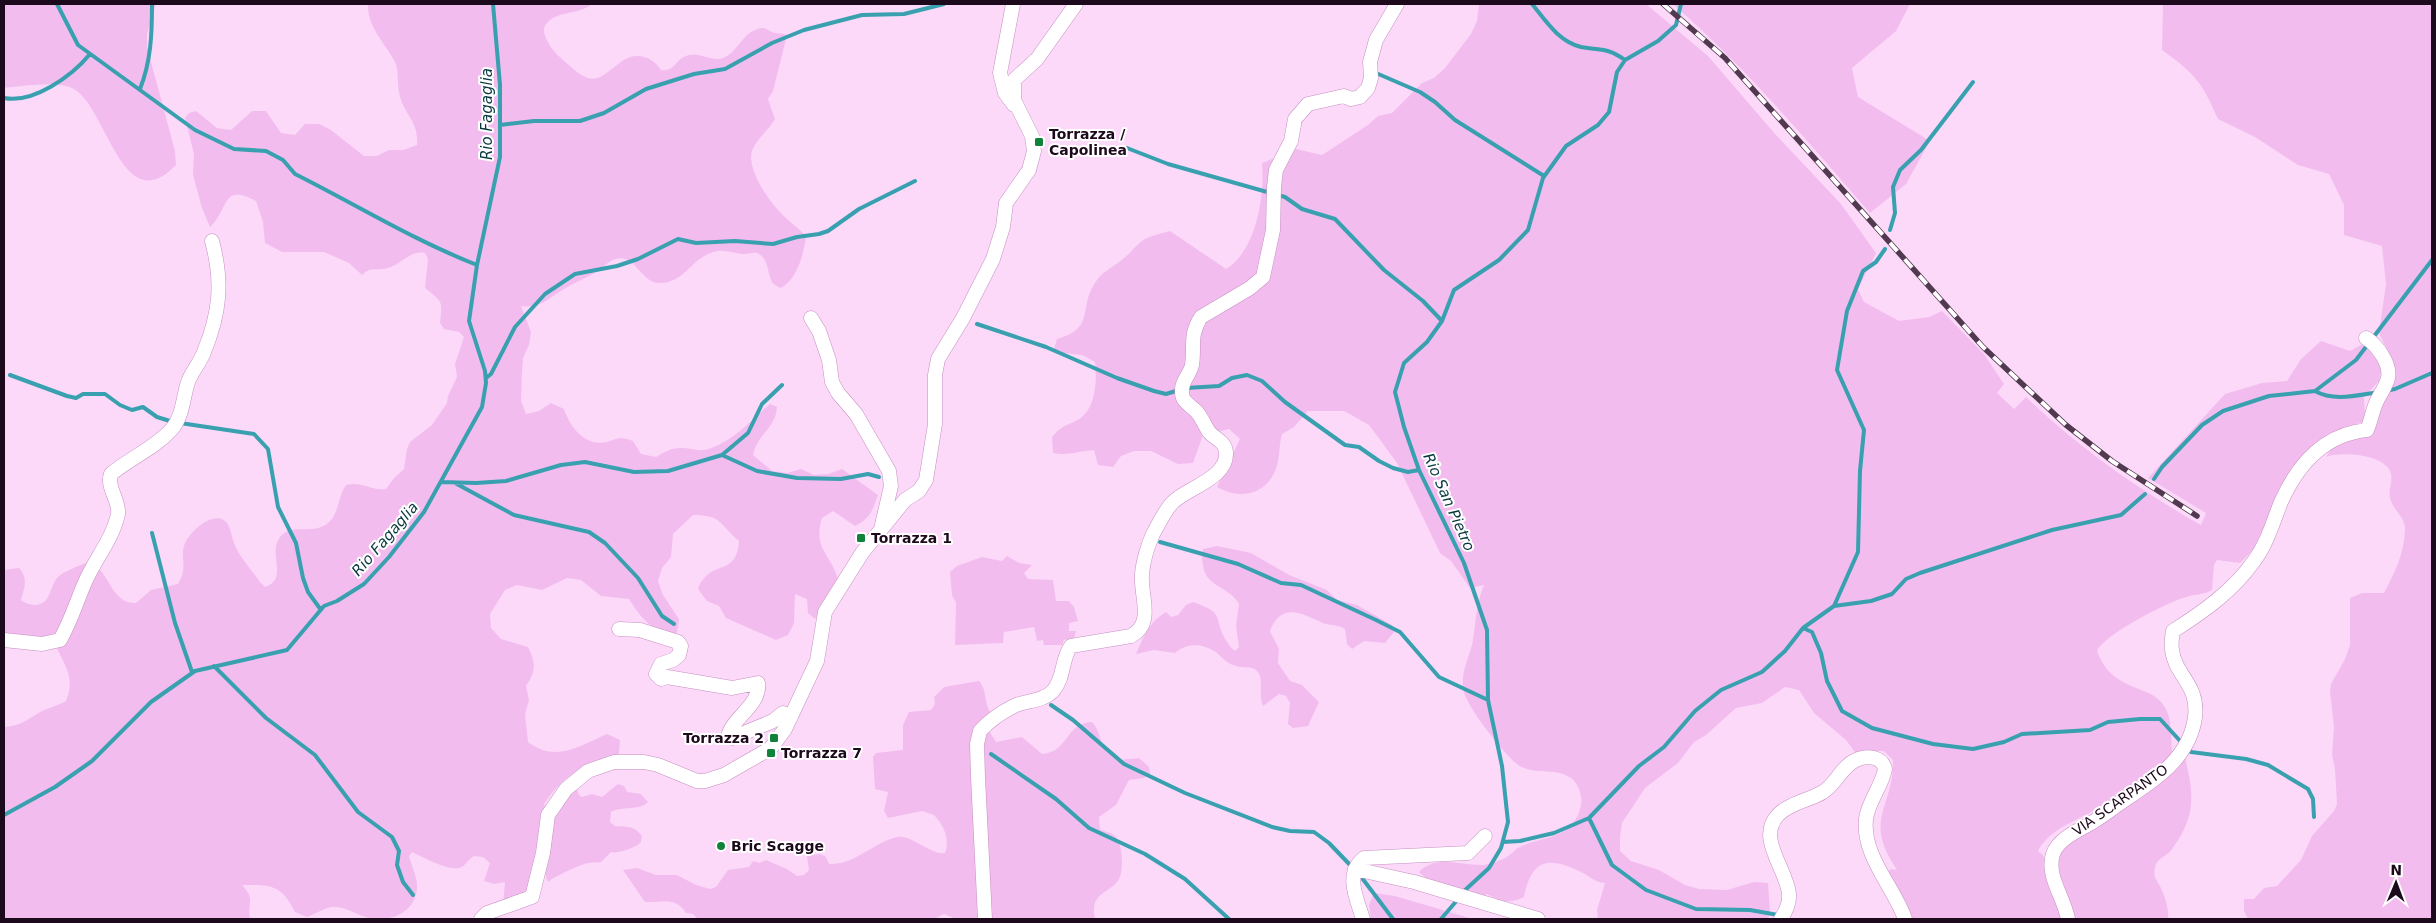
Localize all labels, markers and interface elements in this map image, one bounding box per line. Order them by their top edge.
water label: Rio Fagaglia [478,68,496,160]
place label: Torrazza / Capolinea [1049,126,1127,158]
marker: Torrazza / Capolinea [1033,136,1045,148]
water label: Rio San Pietro [1419,450,1479,554]
water label: Rio Fagaglia [348,498,422,580]
place label: Torrazza 1 [871,530,952,546]
marker: Torrazza 1 [855,532,867,544]
place label: Torrazza 2 [683,730,764,746]
marker: Torrazza 2 [768,732,780,744]
place label: Torrazza 7 [781,745,862,761]
marker: Torrazza 7 [765,747,777,759]
street label: VIA SCARPANTO [2069,761,2171,839]
place label: Bric Scagge [731,838,824,854]
marker: Bric Scagge [715,840,727,852]
north arrow [2371,858,2421,908]
text: N [2390,862,2402,878]

